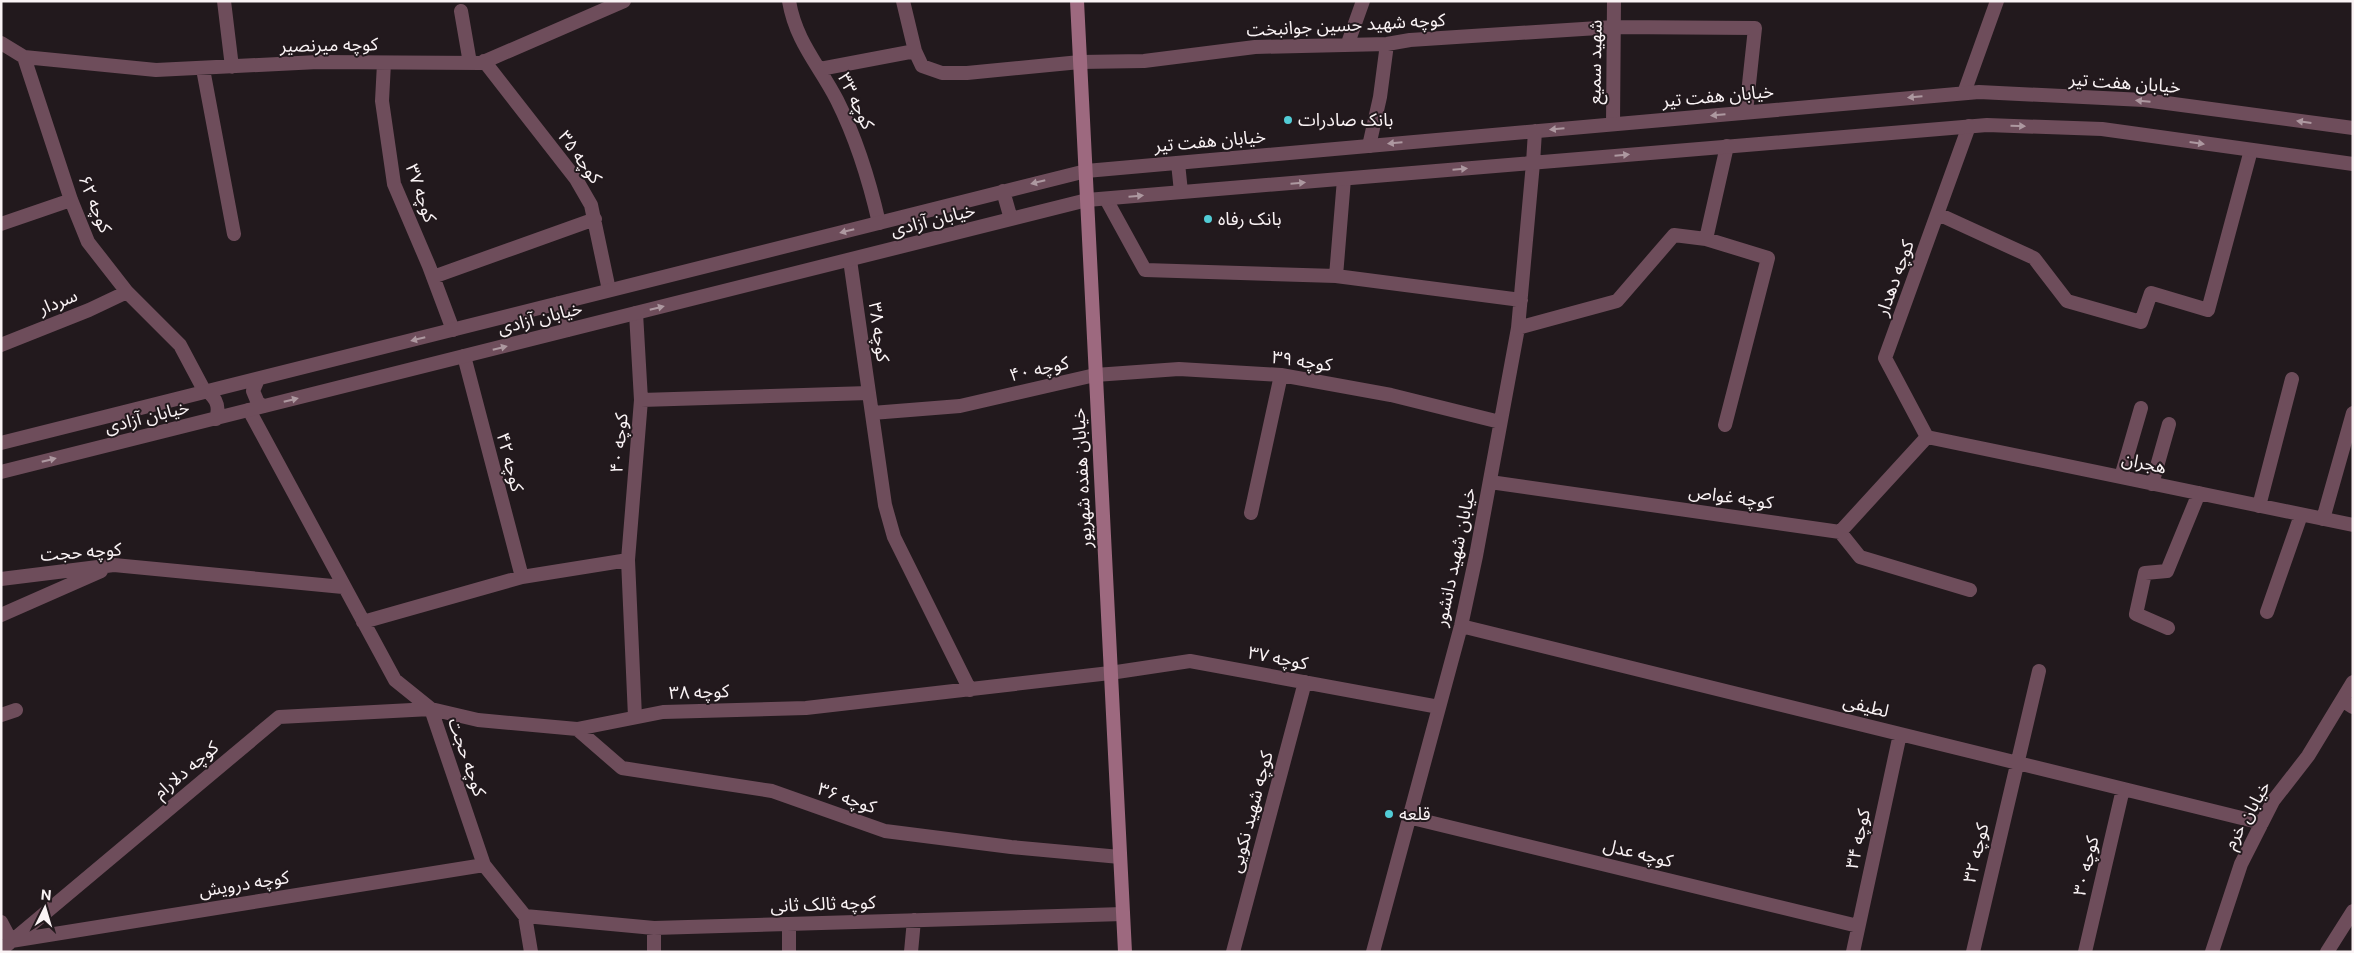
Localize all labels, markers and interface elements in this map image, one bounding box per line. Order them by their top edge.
street label: کوچه شهید حسین جوانبخت [1246,9,1447,41]
street label: شهید سمیع [1583,19,1610,105]
street label: کوچه میرنصیر [279,33,379,57]
street label: خیابان هفت تیر [2067,68,2182,98]
street label: کوچه ۳۳ [833,69,879,133]
street label: خیابان هفت تیر [1660,80,1775,112]
one-way arrow [1907,94,1923,102]
one-way arrow [2135,96,2151,104]
place label: بانک صادرات [1298,109,1393,131]
one-way arrow [1710,111,1726,119]
marker: بانک صادرات [1282,114,1294,126]
one-way arrow [2296,118,2312,126]
one-way arrow [2010,123,2026,131]
street label: خیابان هفت تیر [1152,125,1267,157]
one-way arrow [1548,125,1564,133]
street label: کوچه ۳۵ [553,126,607,188]
one-way arrow [2189,139,2205,147]
one-way arrow [1386,140,1402,148]
one-way arrow [1614,151,1630,159]
street label: کوچه ۳۷ [401,161,441,226]
one-way arrow [1452,165,1468,173]
street label: کوچه ۶۲ [73,172,117,237]
one-way arrow [1290,178,1306,186]
one-way arrow [1031,179,1046,187]
one-way arrow [1128,192,1144,200]
street label: خیابان آزادی [888,199,978,241]
place label: بانک رفاه [1218,208,1282,230]
marker: بانک رفاه [1202,213,1214,225]
one-way arrow [839,227,854,235]
street label: کوچه دهدار [1871,237,1919,320]
street label: سردار [34,284,81,320]
street label: خیابان آزادی [495,297,585,339]
street label: کوچه ۳۸ [864,301,894,364]
one-way arrow [650,304,665,312]
one-way arrow [410,335,425,343]
one-way arrow [492,343,507,351]
street label: کوچه ۳۹ [1271,346,1334,376]
street label: کوچه ۴۰ [1007,351,1071,387]
street label: خیابان آزادی [102,396,192,438]
one-way arrow [284,396,299,404]
street label: خیابان هفده شهریور [1067,407,1097,550]
street label: کوچه ۴۰ [605,411,633,474]
street label: کوچه ۴۲ [492,430,529,495]
street label: هجران [2120,448,2168,478]
one-way arrow [41,456,56,464]
street label: کوچه غواص [1687,480,1775,514]
street label: خیابان شهید دانشور [1429,486,1480,629]
street label: کوچه حجت [40,538,123,566]
street label: کوچه ۳۷ [1246,641,1310,675]
street label: کوچه ۳۸ [669,680,730,704]
street label: لطیفی [1841,690,1891,722]
street label: کوچه حجت [443,715,491,800]
street label: کوچه دلارام [149,736,225,806]
street label: کوچه شهید نکویی [1224,748,1278,875]
street label: خیابان خرم [2219,777,2278,855]
street label: کوچه ۳۶ [815,778,880,818]
place label: قلعه [1399,803,1431,824]
street label: کوچه ۳۴ [1841,807,1875,871]
marker: قلعه [1383,808,1395,820]
street label: کوچه ۳۲ [1959,821,1994,885]
street label: کوچه عدل [1601,834,1676,872]
street label: کوچه ۳۰ [2069,834,2104,898]
street label: کوچه درویش [197,866,291,902]
north arrow [20,883,70,933]
text: N [40,887,52,903]
street label: کوچه ثالک ثانی [770,891,877,917]

